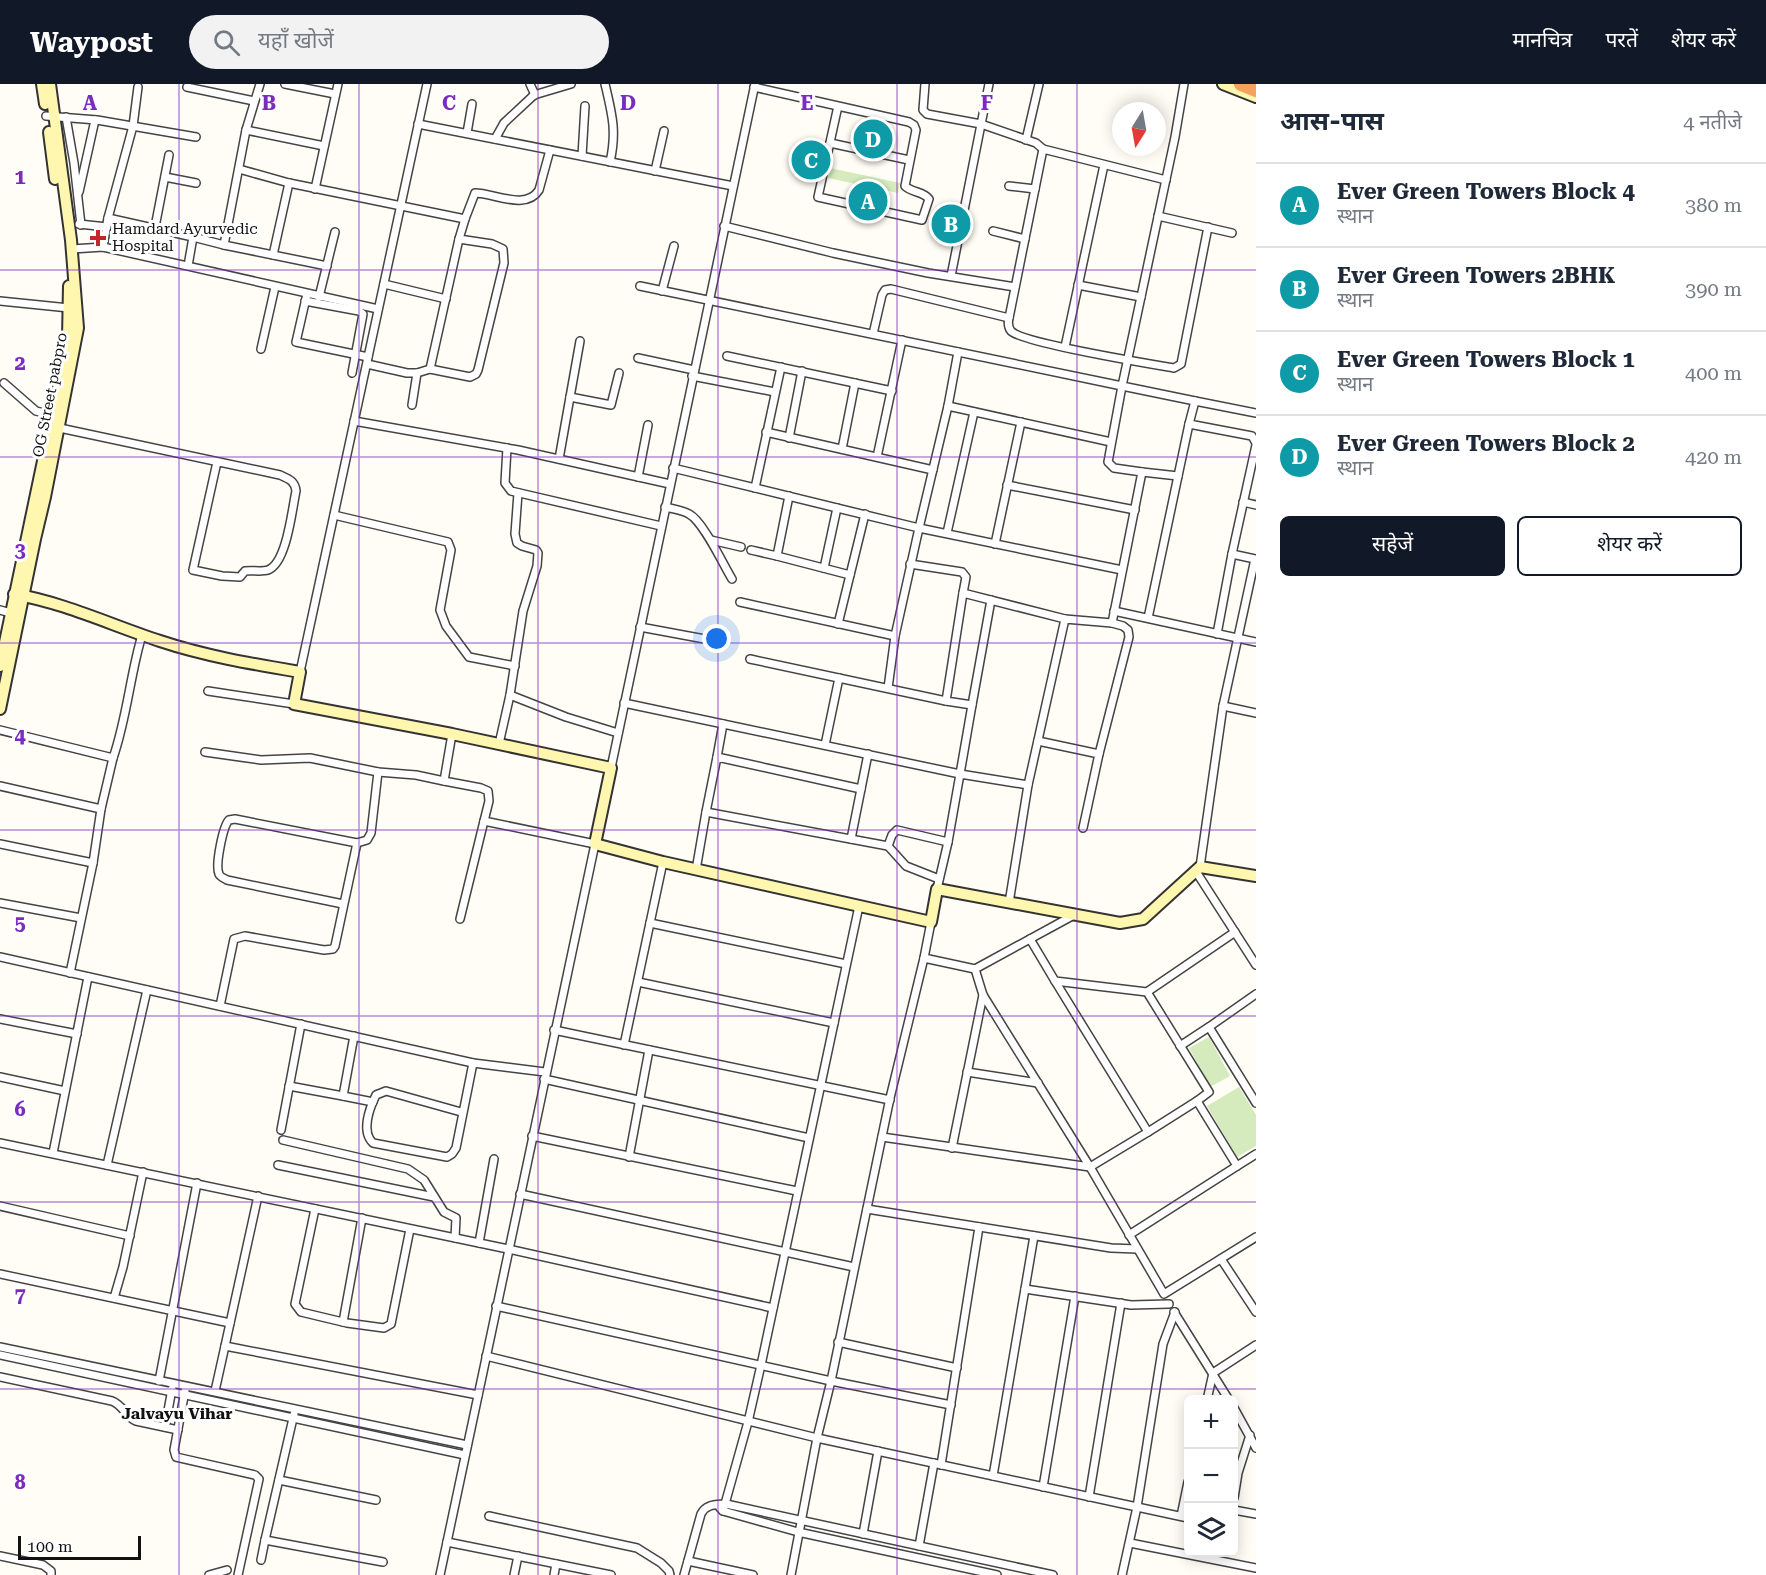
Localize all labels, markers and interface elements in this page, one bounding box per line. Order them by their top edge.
search box [189,15,609,69]
text: Waypost [30,26,153,59]
icon: search [210,26,243,59]
text: यहाँ खोजें [258,28,334,53]
text: मानचित्र [1512,28,1572,52]
text: परतें [1605,28,1638,52]
text: शेयर करें [1671,28,1736,52]
text: A [83,91,98,115]
text: B [262,91,276,115]
text: C [442,91,456,115]
text: D [620,91,636,115]
text: E [801,91,814,115]
text: F [981,91,993,115]
north arrow [1112,102,1166,156]
text: आस-पास [1280,106,1384,136]
text: 4 नतीजे [1683,110,1742,134]
pin: D [854,116,892,162]
pin: C [792,138,830,182]
text: 1 [14,165,26,189]
pin: A [848,178,888,224]
text: Ever Green Towers Block 4 [1337,179,1635,204]
text: A [1292,193,1307,217]
text: 380 m [1685,193,1742,217]
pin: B [932,202,970,246]
text: स्थान [1337,204,1373,228]
place label: Hamdard Ayurvedic Hospital [112,220,258,255]
marker: Hamdard Ayurvedic Hospital [89,229,107,247]
text: Ever Green Towers 2BHK [1337,263,1615,288]
text: B [1292,277,1307,301]
text: 390 m [1685,277,1742,301]
text: स्थान [1337,288,1373,312]
street label: OG Street pabpro [29,331,71,459]
text: Ever Green Towers Block 1 [1337,347,1635,372]
text: 2 [14,351,26,375]
text: C [1293,361,1307,385]
text: 400 m [1685,361,1742,385]
text: स्थान [1337,372,1373,396]
text: Ever Green Towers Block 2 [1337,431,1635,456]
text: D [1291,445,1308,469]
text: 420 m [1685,445,1742,469]
text: स्थान [1337,456,1373,480]
button: सहेजें [1280,516,1505,576]
button: शेयर करें [1517,516,1742,576]
text: 3 [14,538,26,562]
your location [702,624,731,653]
text: 4 [14,724,26,748]
text: 5 [14,911,26,935]
text: 6 [14,1097,26,1121]
text: 7 [14,1283,26,1307]
map controls [1184,1395,1238,1557]
button: + [1184,1395,1238,1449]
district label: Jalvayu Vihar [122,1404,232,1423]
button: − [1184,1449,1238,1503]
text: 8 [14,1470,26,1494]
button: layers [1184,1503,1238,1557]
scale bar [18,1533,141,1560]
text: 100 m [27,1537,73,1556]

